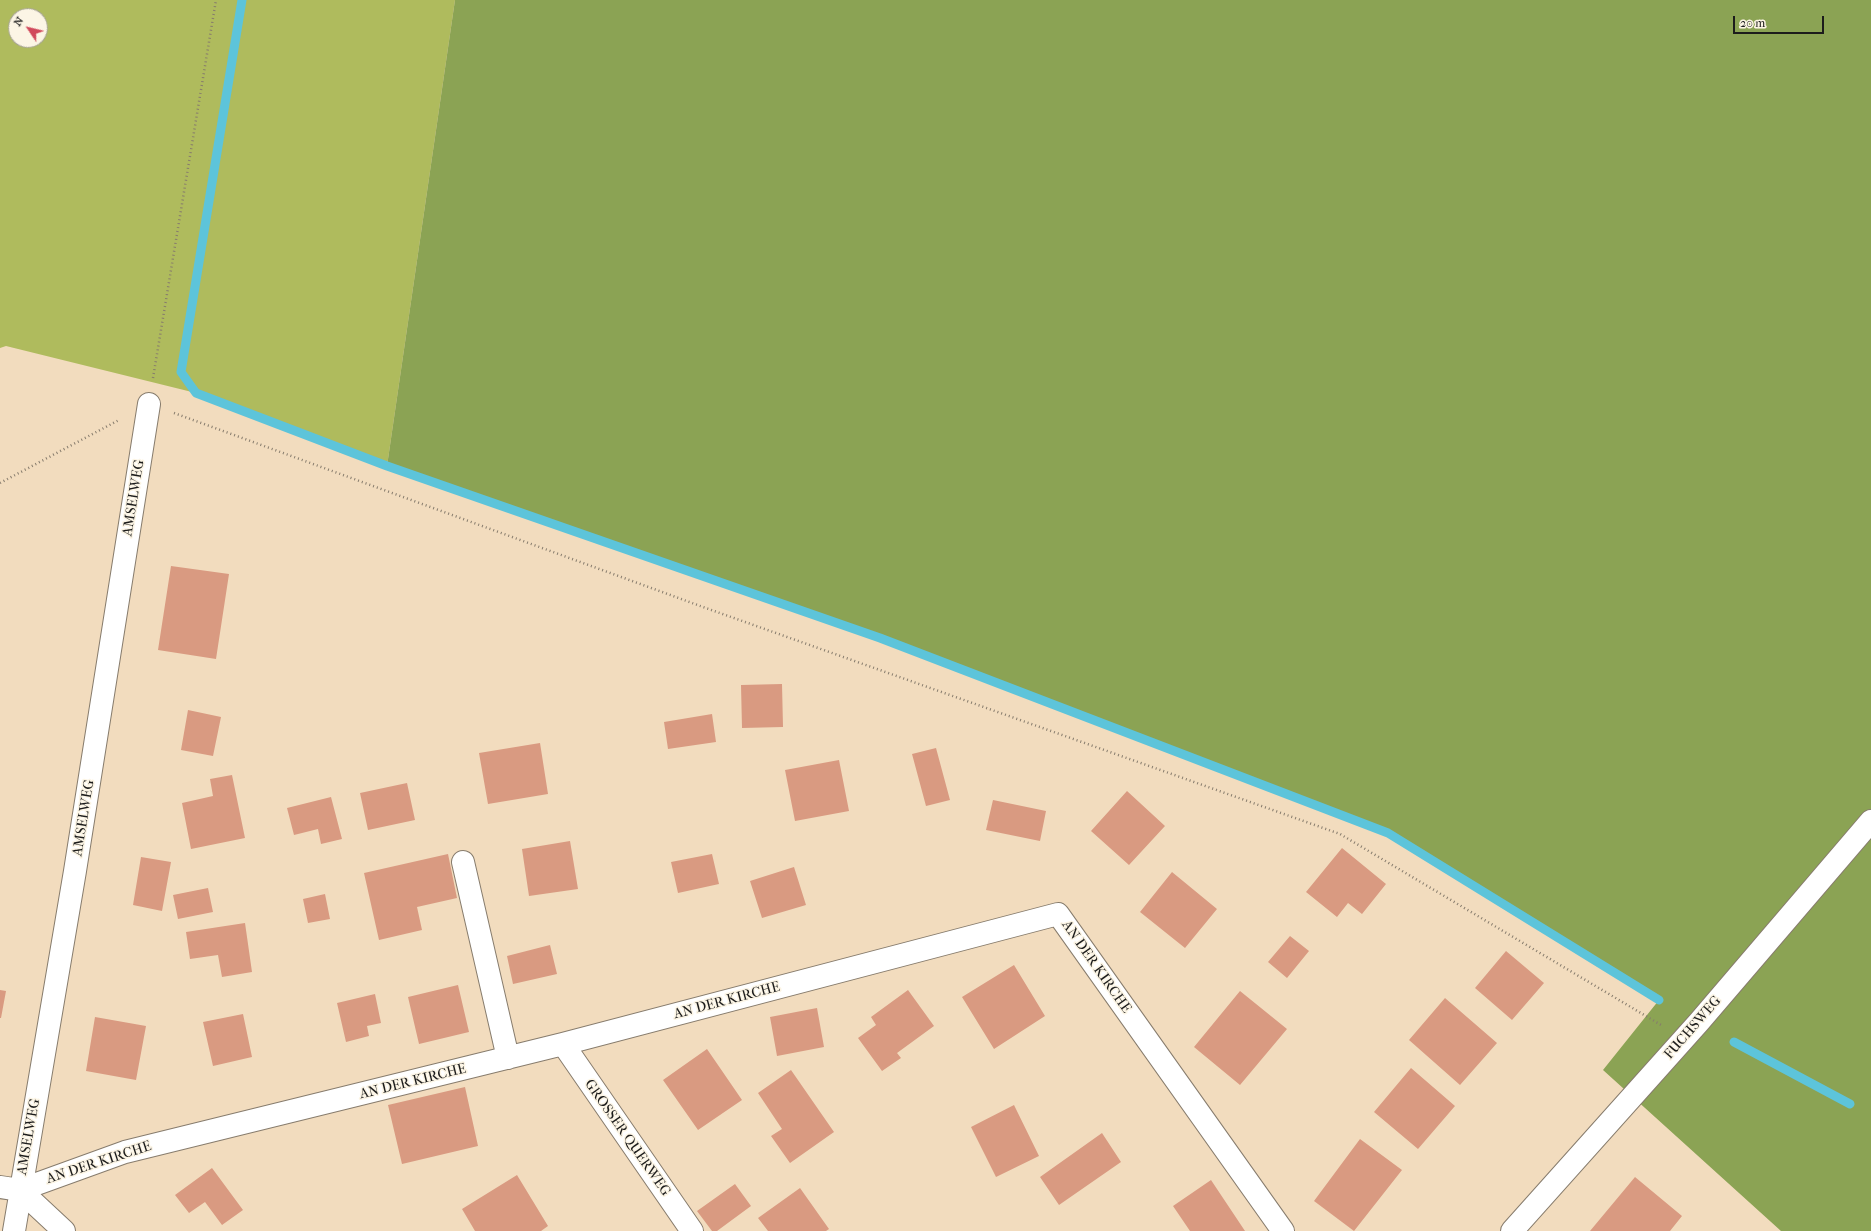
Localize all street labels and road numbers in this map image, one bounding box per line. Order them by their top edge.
street label: AMSELWEG [120,459,148,537]
street label: AMSELWEG [70,779,98,857]
street label: AN DER KIRCHE [1058,917,1134,1017]
street label: AN DER KIRCHE [672,979,782,1023]
street label: FUCHSWEG [1661,993,1725,1063]
street label: AN DER KIRCHE [358,1061,468,1103]
street label: GROSSER QUERWEG [580,1076,674,1200]
street label: AMSELWEG [14,1098,44,1176]
street label: AN DER KIRCHE [44,1138,154,1188]

